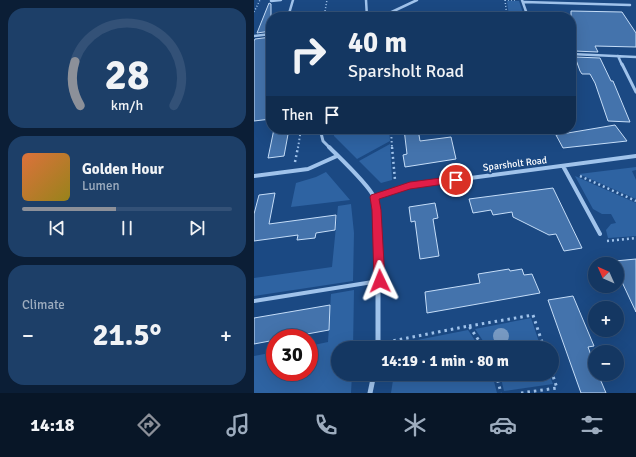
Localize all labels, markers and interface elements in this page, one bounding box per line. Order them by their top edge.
text: 40 m [348,26,407,60]
icon: right [282,28,334,80]
text: 28 [105,50,149,101]
text: Sparsholt Road [348,60,464,82]
text: km/h [111,97,143,114]
icon: arrive [321,104,343,126]
text: Then [282,106,313,124]
street label: Sparsholt Road [482,154,548,174]
text: Golden Hour [82,160,164,178]
pin [439,163,473,197]
icon: arrive [445,169,467,191]
text: Lumen [82,178,120,194]
icon: previous [46,217,68,239]
icon: pause [116,217,138,239]
icon: next [186,217,208,239]
north arrow [588,257,624,293]
map controls [588,257,624,381]
position arrow [359,260,401,302]
text: Climate [22,297,65,313]
button: + [588,301,624,337]
text: 21.5° [92,317,162,354]
text: − [22,322,34,349]
text: + [220,322,232,349]
speed limit sign: 30 [266,329,318,381]
button: − [588,345,624,381]
text: 14:19 · 1 min · 80 m [381,352,509,370]
icon: directions [135,411,163,439]
icon: music [224,411,252,439]
icon: phone [312,411,340,439]
icon: climate [401,411,429,439]
icon: car [489,411,517,439]
icon: filters [578,411,606,439]
text: 14:18 [30,414,74,436]

